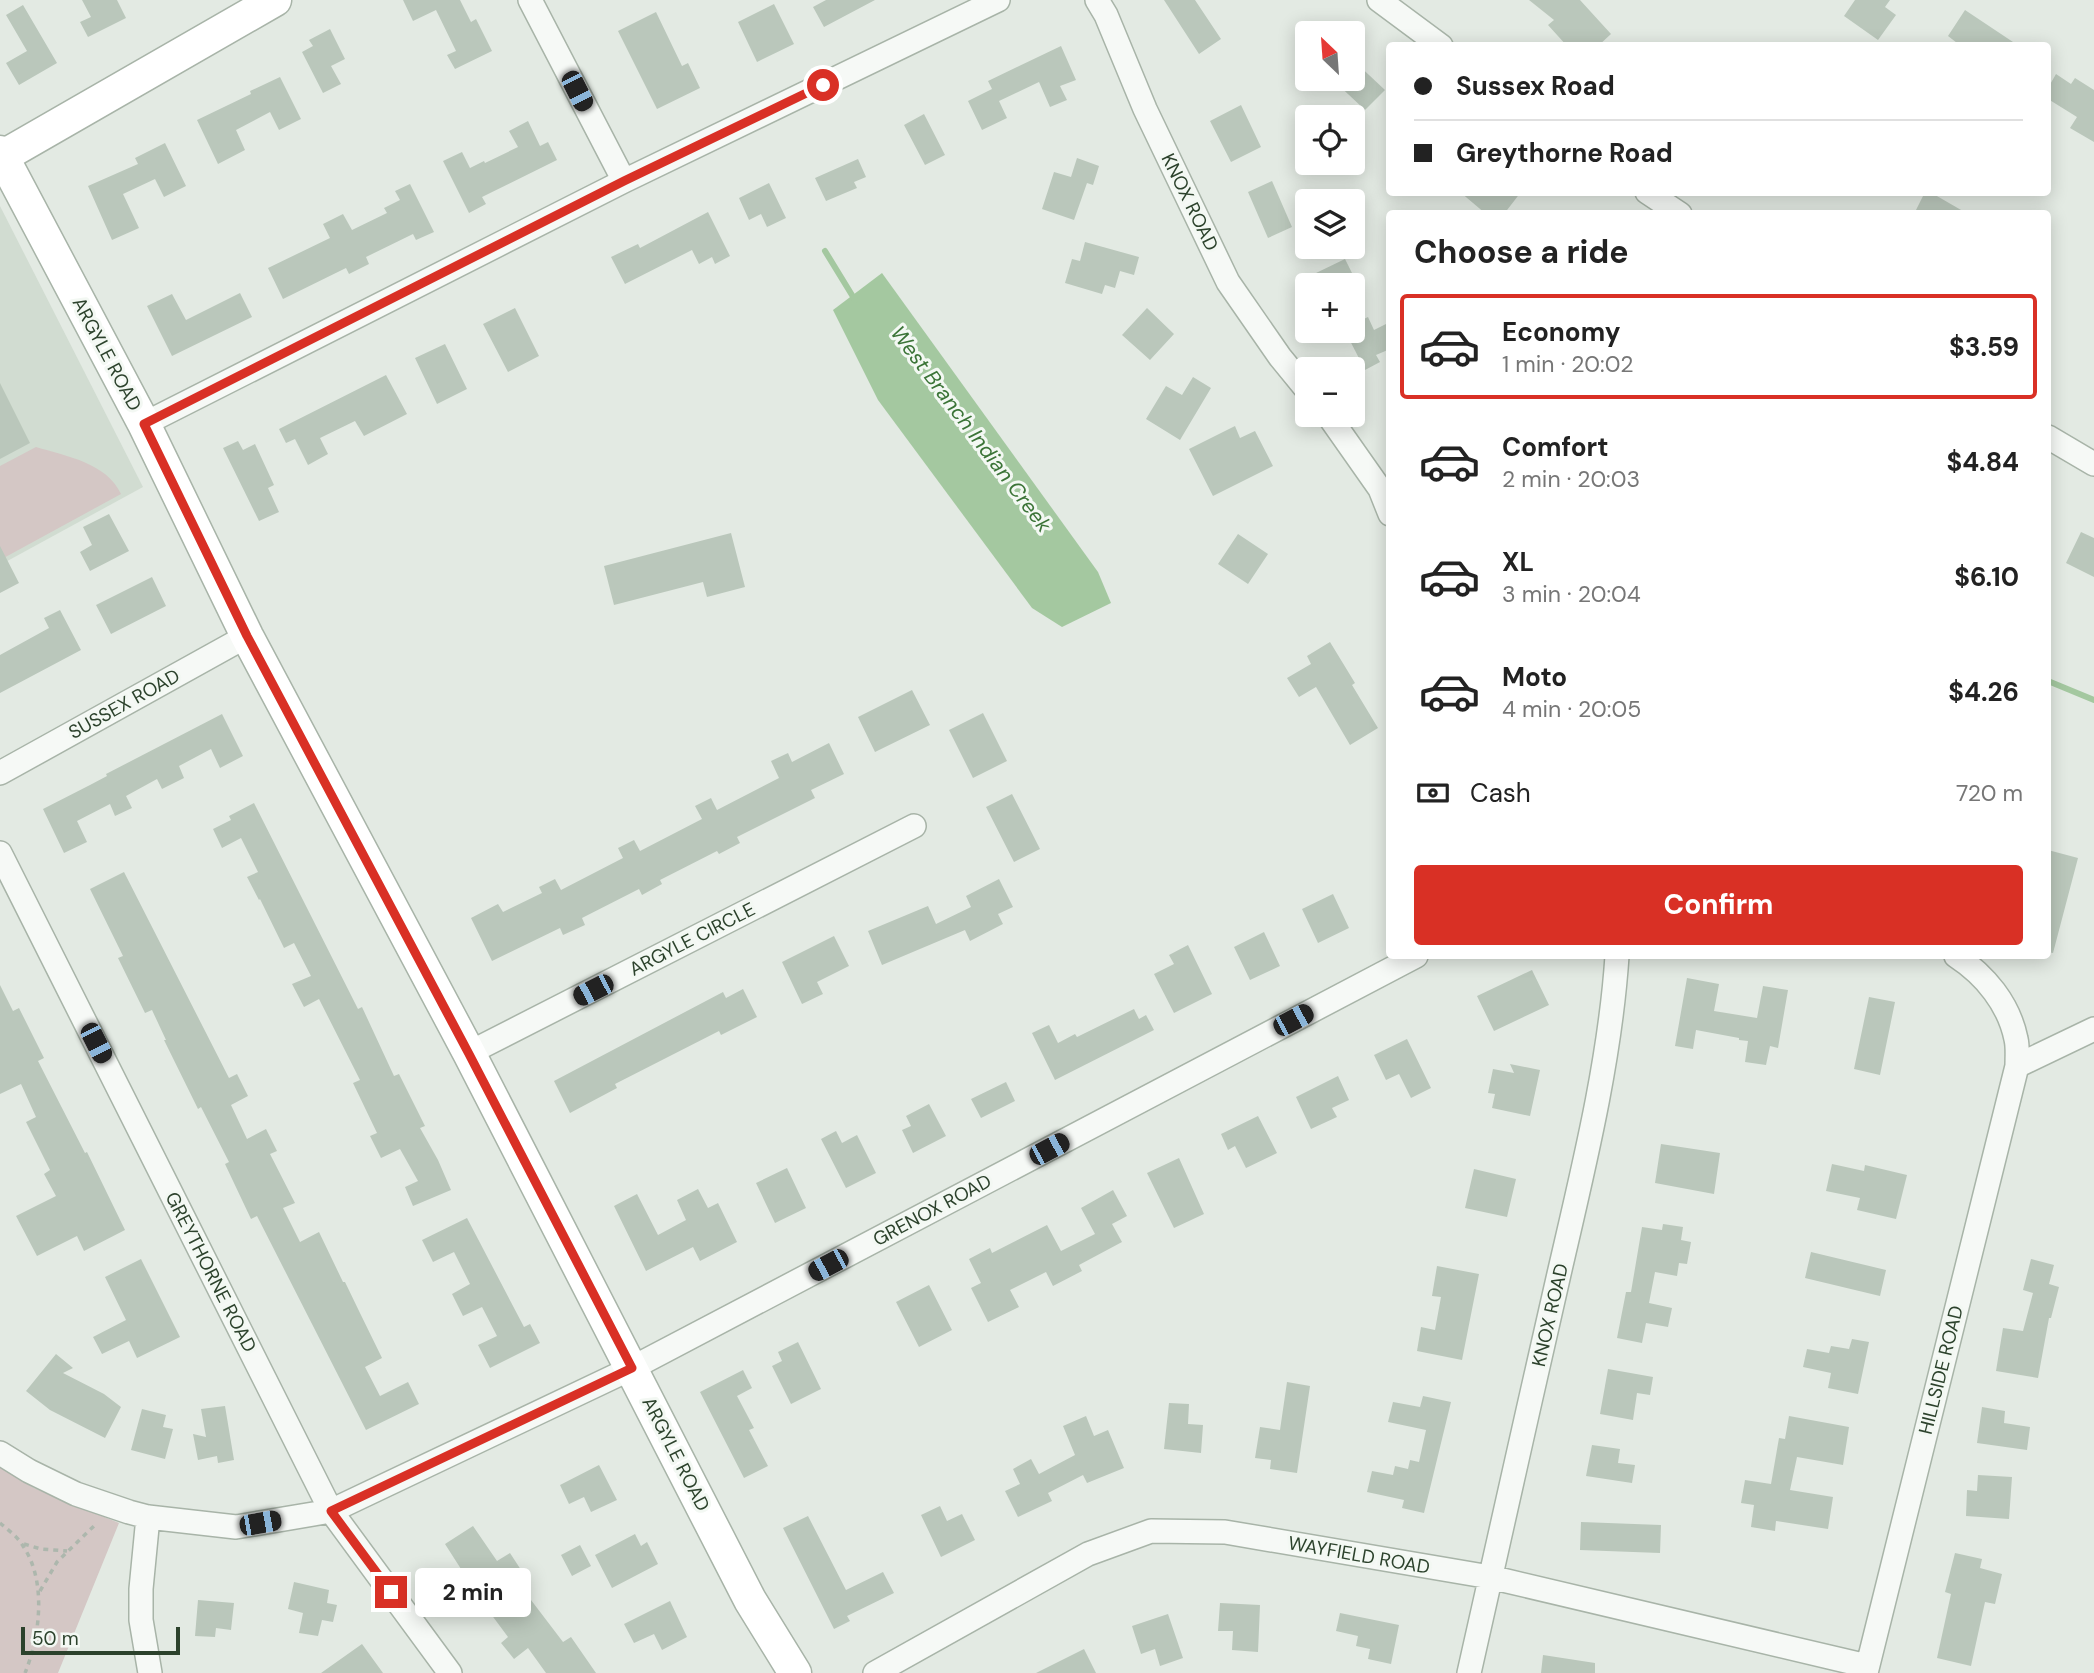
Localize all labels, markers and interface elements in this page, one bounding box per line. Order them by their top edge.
north arrow [1295,21,1365,91]
map controls [1295,21,1365,427]
car [559,68,596,114]
route start [807,69,839,101]
text: Sussex Road [1456,69,1615,103]
button: locate [1295,105,1365,175]
text: Greythorne Road [1456,136,1673,170]
street label: KNOX ROAD [1156,149,1224,255]
button: layers [1295,189,1365,259]
text: Choose a ride [1414,231,1629,273]
button: + [1295,273,1365,343]
street label: ARGYLE ROAD [67,293,147,415]
icon: car [1418,315,1481,378]
text: Economy [1502,315,1620,349]
water label: West Branch Indian Creek [884,320,1058,538]
text: $3.59 [1949,330,2019,364]
text: 1 min · 20:02 [1502,349,1633,379]
button: − [1295,357,1365,427]
icon: car [1418,430,1481,493]
text: Comfort [1502,430,1608,464]
text: $4.84 [1946,445,2019,479]
text: 2 min · 20:03 [1502,464,1640,494]
icon: car [1418,545,1481,608]
text: XL [1502,545,1534,579]
text: $6.10 [1954,560,2019,594]
text: 3 min · 20:04 [1502,579,1641,609]
icon: car [1418,660,1481,723]
text: Moto [1502,660,1567,694]
street label: SUSSEX ROAD [64,663,184,745]
text: $4.26 [1948,675,2019,709]
text: 4 min · 20:05 [1502,694,1641,724]
icon: cash [1414,774,1452,812]
text: Cash [1470,776,1531,810]
text: 720 m [1956,778,2023,808]
button: Confirm [1414,865,2023,945]
street label: ARGYLE CIRCLE [625,897,759,981]
car [570,971,617,1009]
car [1270,1001,1317,1039]
car [78,1020,115,1066]
car [1026,1130,1073,1168]
street label: GRENOX ROAD [868,1168,996,1252]
street label: GREYTHORNE ROAD [160,1188,262,1356]
car [805,1246,852,1284]
street label: KNOX ROAD [1526,1261,1574,1369]
street label: HILLSIDE ROAD [1913,1303,1969,1437]
street label: ARGYLE ROAD [636,1393,716,1515]
car [238,1509,283,1537]
street label: WAYFIELD ROAD [1286,1530,1432,1580]
callout: 2 min [416,1568,531,1616]
route end [375,1576,407,1608]
text: 2 min [443,1577,503,1607]
scale bar [21,1624,180,1656]
text: 50 m [32,1626,79,1651]

